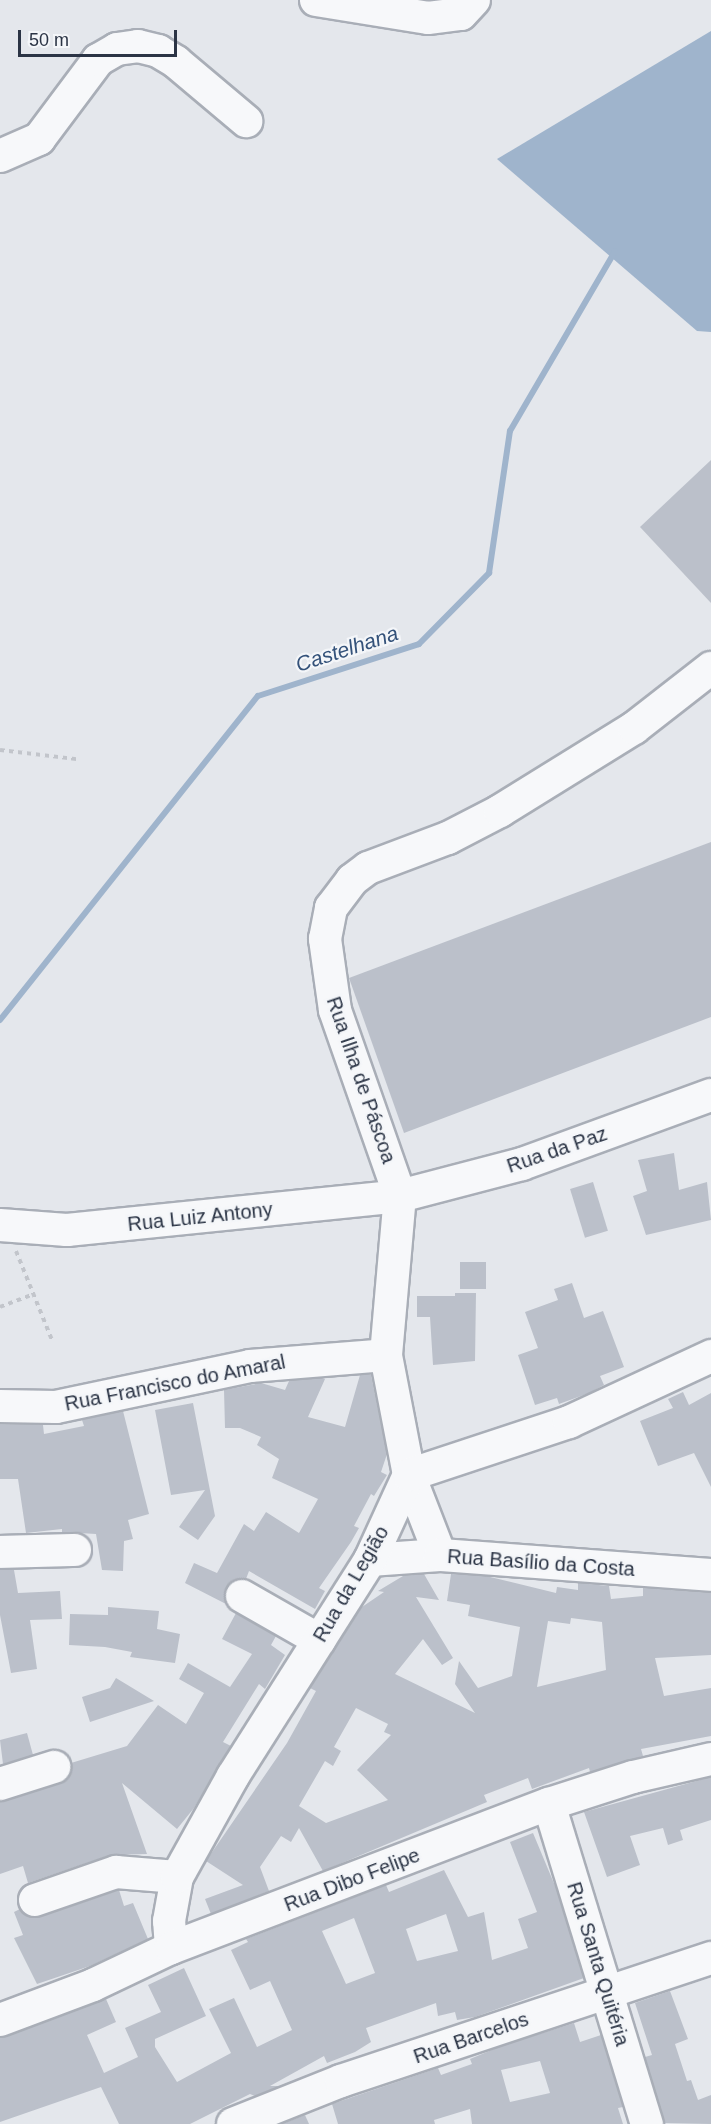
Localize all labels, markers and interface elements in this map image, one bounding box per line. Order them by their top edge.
scale bar [21,18,180,56]
text: 50 m [29,30,69,50]
water label: Castelhana [293,621,401,677]
street label: Rua Ilha de Páscoa [321,994,401,1166]
street label: Rua da Paz [504,1122,610,1178]
street label: Rua Luiz Antony [126,1197,274,1237]
street label: Rua Francisco do Amaral [62,1350,288,1416]
street label: Rua da Legião [308,1522,394,1646]
street label: Rua Basílio da Costa [446,1544,636,1582]
street label: Rua Dibo Felipe [281,1843,423,1917]
street label: Rua Santa Quitéria [562,1879,634,2049]
street label: Rua Barcelos [410,2007,532,2069]

